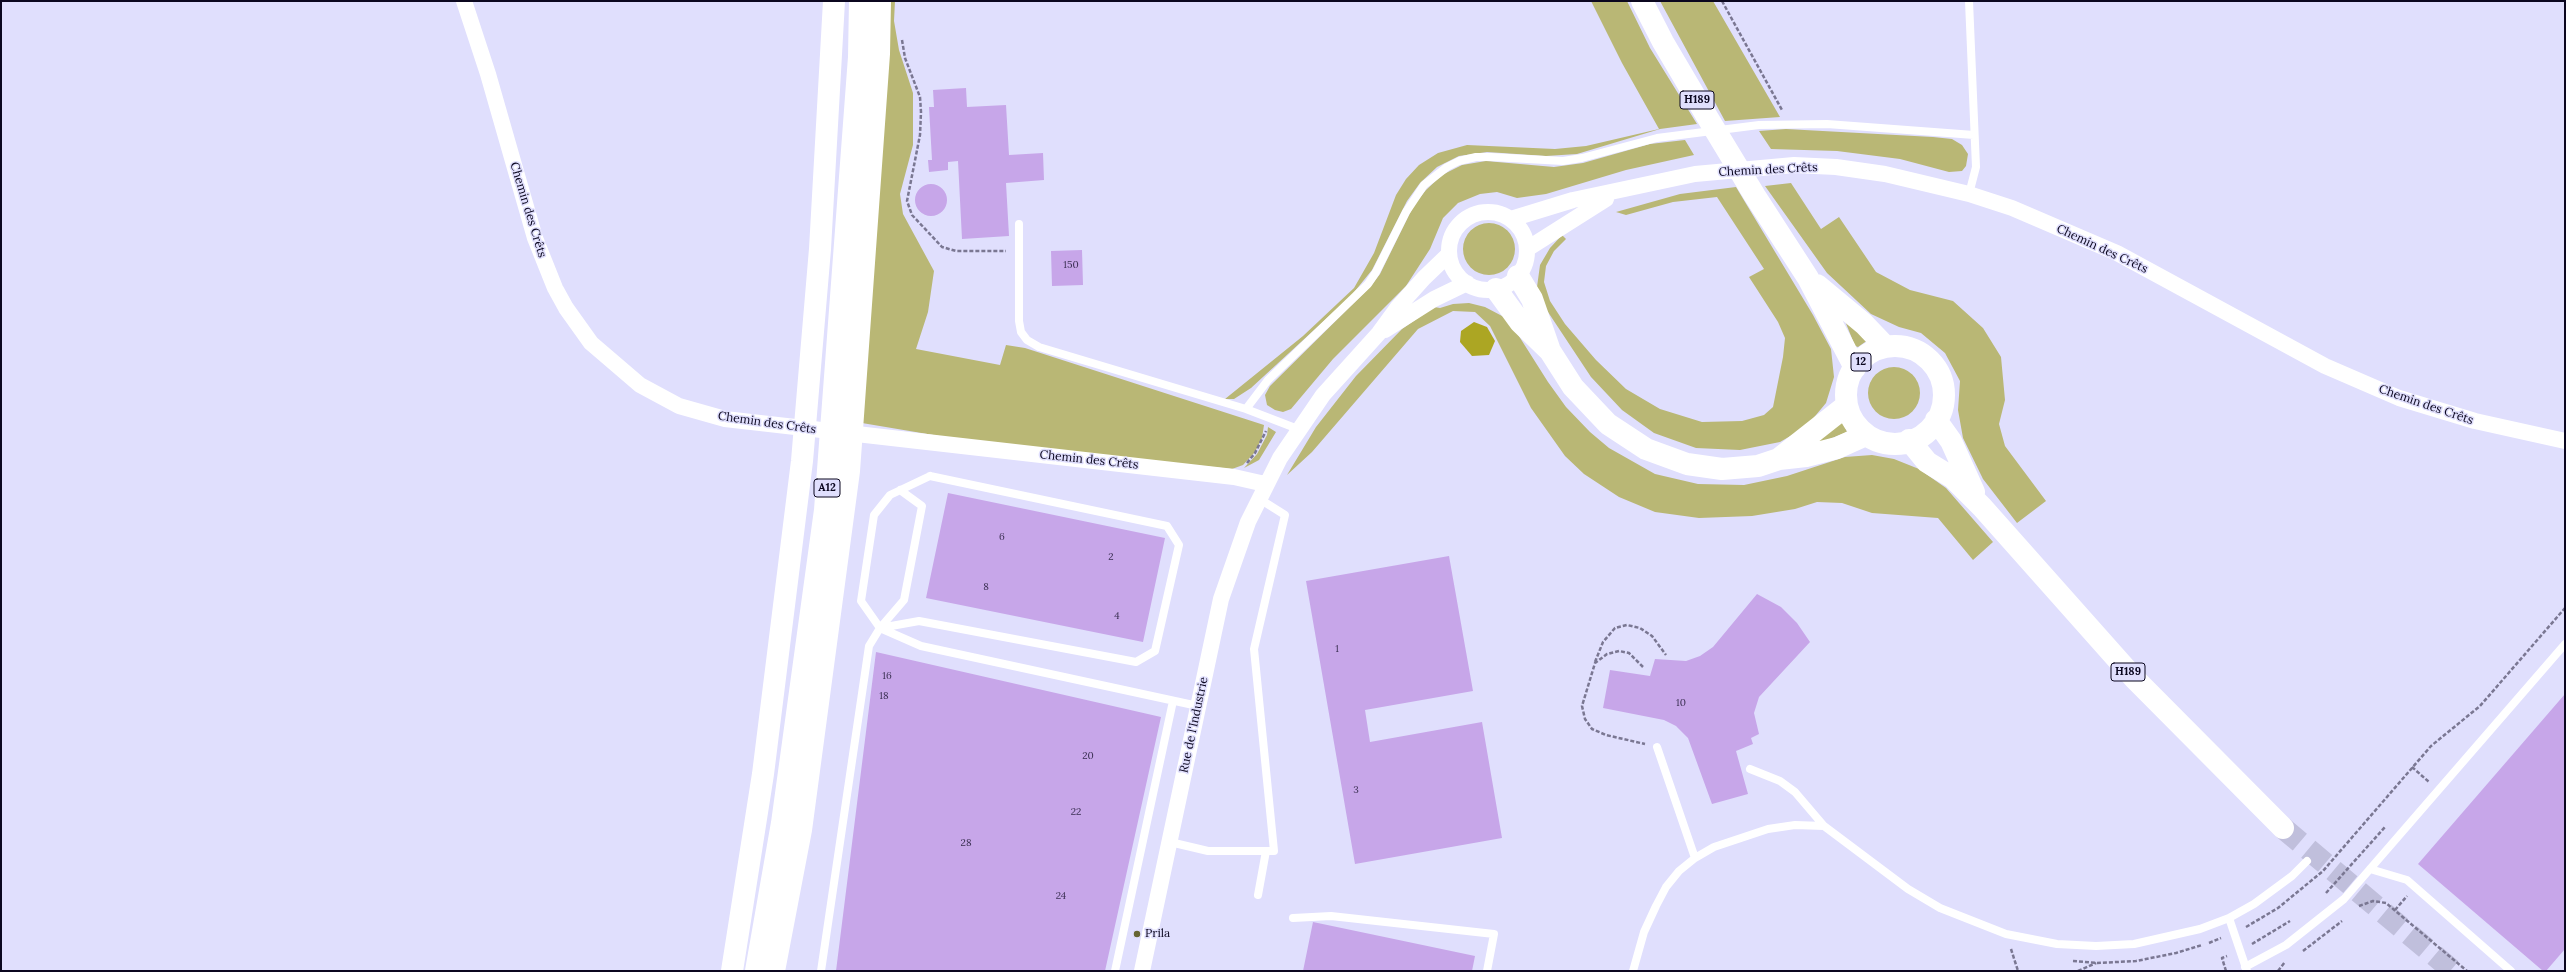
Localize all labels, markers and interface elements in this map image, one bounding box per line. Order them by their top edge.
road number: H189 [1680,91,1714,109]
street label: Chemin des Crêts [507,160,549,260]
street label: Chemin des Crêts [1718,160,1818,180]
street label: Chemin des Crêts [2054,222,2150,276]
house number: 150 [1063,259,1079,271]
road number: 12 [1851,353,1871,371]
street label: Chemin des Crêts [2377,382,2475,428]
street label: Chemin des Crêts [717,409,817,437]
street label: Chemin des Crêts [1039,448,1139,472]
road number: A12 [814,479,840,497]
house number: 6 [999,531,1005,543]
house number: 2 [1108,551,1114,563]
house number: 8 [983,581,989,593]
house number: 4 [1114,610,1120,622]
house number: 1 [1335,643,1339,655]
road number: H189 [2111,663,2145,681]
house number: 16 [882,670,892,682]
street label: Rue de l'Industrie [1177,676,1211,774]
house number: 18 [879,690,889,702]
house number: 10 [1676,697,1686,709]
house number: 20 [1082,750,1094,762]
house number: 3 [1353,784,1359,796]
house number: 22 [1071,806,1081,818]
house number: 28 [961,837,971,849]
house number: 24 [1056,890,1066,902]
place label: Prila [1145,927,1170,941]
marker: Prila [1132,929,1142,939]

